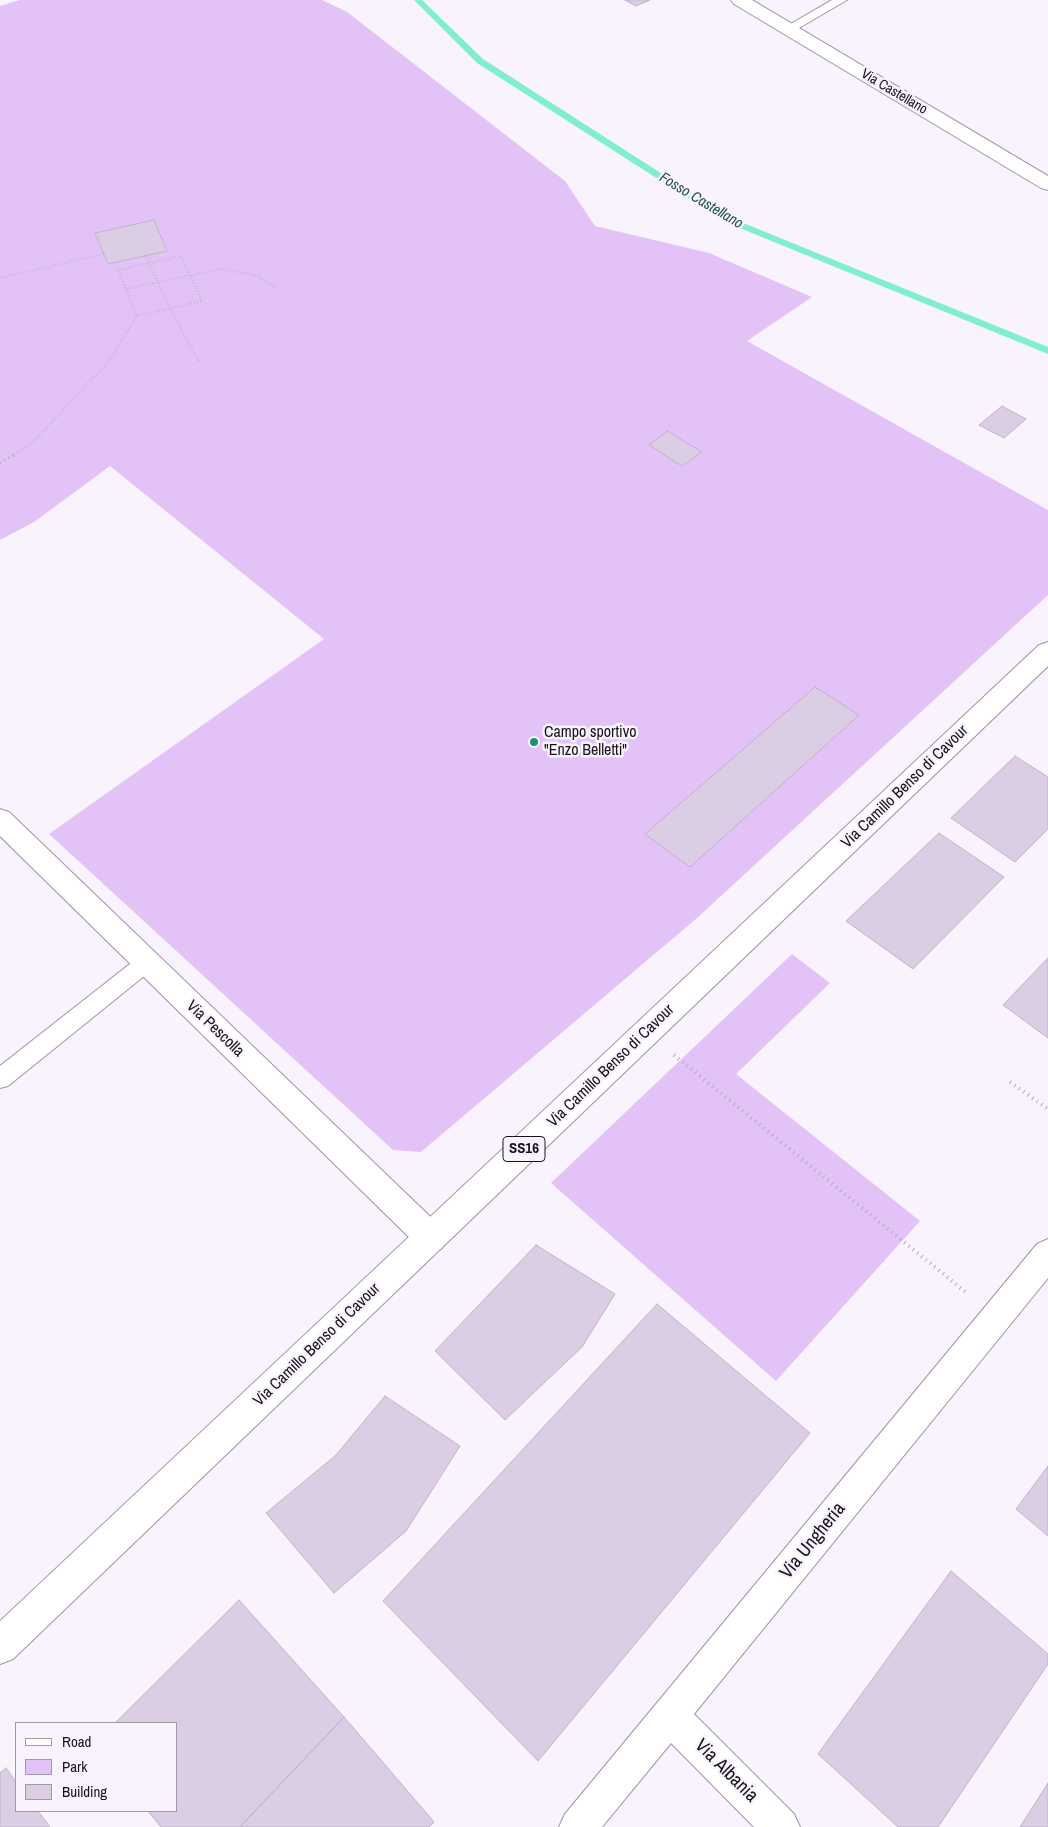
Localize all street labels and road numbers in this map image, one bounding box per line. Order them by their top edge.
street label: Via Castellano [858,66,930,118]
street label: Via Camillo Benso di Cavour [838,721,972,853]
street label: Via Pescolla [182,997,248,1061]
street label: Via Camillo Benso di Cavour [544,1000,678,1132]
road number: SS16 [503,1136,545,1162]
street label: Via Camillo Benso di Cavour [250,1279,384,1411]
street label: Via Ungheria [775,1498,851,1584]
street label: Via Albania [690,1735,762,1807]

